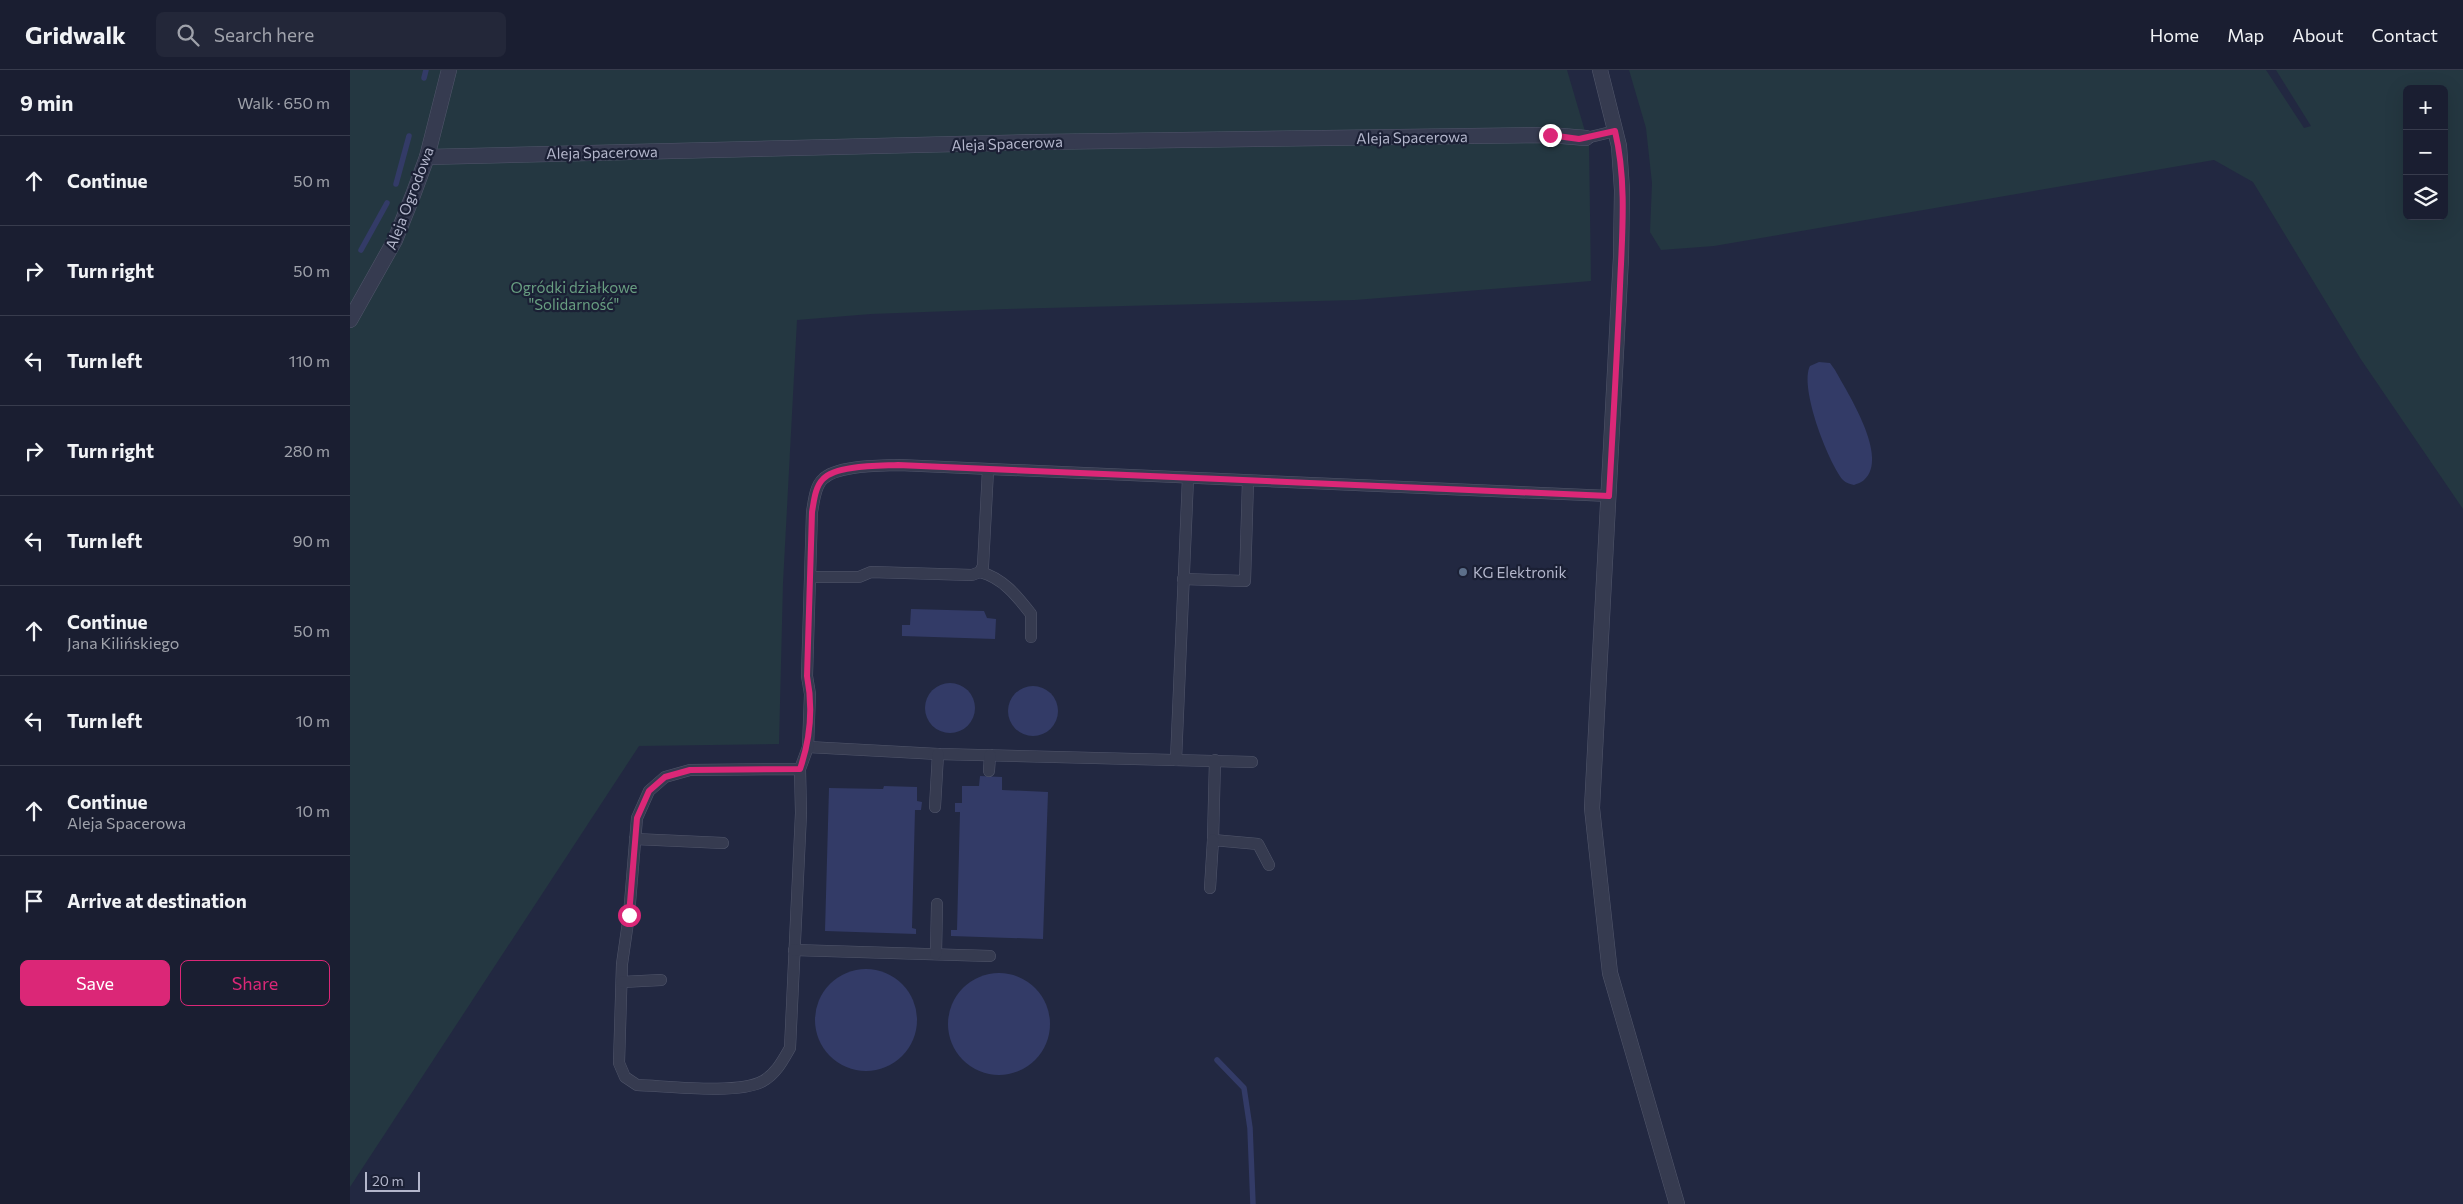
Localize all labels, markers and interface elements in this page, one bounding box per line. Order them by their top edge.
search box [156,12,506,57]
text: Gridwalk [25,20,126,49]
icon: search [174,21,202,49]
text: Search here [214,23,314,46]
text: Home [2150,24,2199,46]
text: Map [2227,24,2264,46]
text: About [2292,24,2344,46]
text: Contact [2372,24,2438,46]
map controls [2403,85,2448,220]
button: + [2403,85,2448,130]
text: 9 min [20,90,73,115]
text: Walk · 650 m [237,93,330,112]
route end [1539,124,1562,147]
street label: Aleja Spacerowa [1356,127,1468,147]
button: − [2403,130,2448,175]
street label: Aleja Spacerowa [951,132,1063,154]
street label: Aleja Spacerowa [546,142,658,162]
street label: Aleja Ogrodowa [381,144,437,252]
icon: ahead [20,167,48,195]
text: Continue [67,169,147,192]
text: 50 m [293,171,330,190]
button: layers [2403,175,2448,220]
icon: right [20,257,48,285]
text: Turn right [67,259,154,282]
text: 50 m [293,261,330,280]
park label: Ogródki działkowe "Solidarność" [510,278,638,313]
icon: left [20,347,48,375]
text: Turn left [67,349,142,372]
text: 110 m [289,351,330,370]
icon: right [20,437,48,465]
text: Turn right [67,439,154,462]
text: 280 m [284,441,330,460]
icon: left [20,527,48,555]
text: Turn left [67,529,142,552]
text: 90 m [293,531,330,550]
place label: KG Elektronik [1473,563,1567,581]
marker: KG Elektronik [1457,566,1469,578]
text: Continue [67,610,147,633]
icon: ahead [20,617,48,645]
text: 50 m [293,621,330,640]
text: Jana Kilińskiego [67,633,179,652]
icon: left [20,707,48,735]
text: Turn left [67,709,142,732]
text: 10 m [296,711,330,730]
text: Continue [67,790,147,813]
icon: ahead [20,797,48,825]
text: 10 m [296,801,330,820]
text: Aleja Spacerowa [67,813,186,832]
icon: arrive [20,887,48,915]
text: Arrive at destination [67,889,247,912]
route start [618,904,641,927]
button: Save [20,960,170,1006]
button: Share [180,960,330,1006]
scale bar [365,1169,420,1192]
text: 20 m [372,1172,404,1189]

